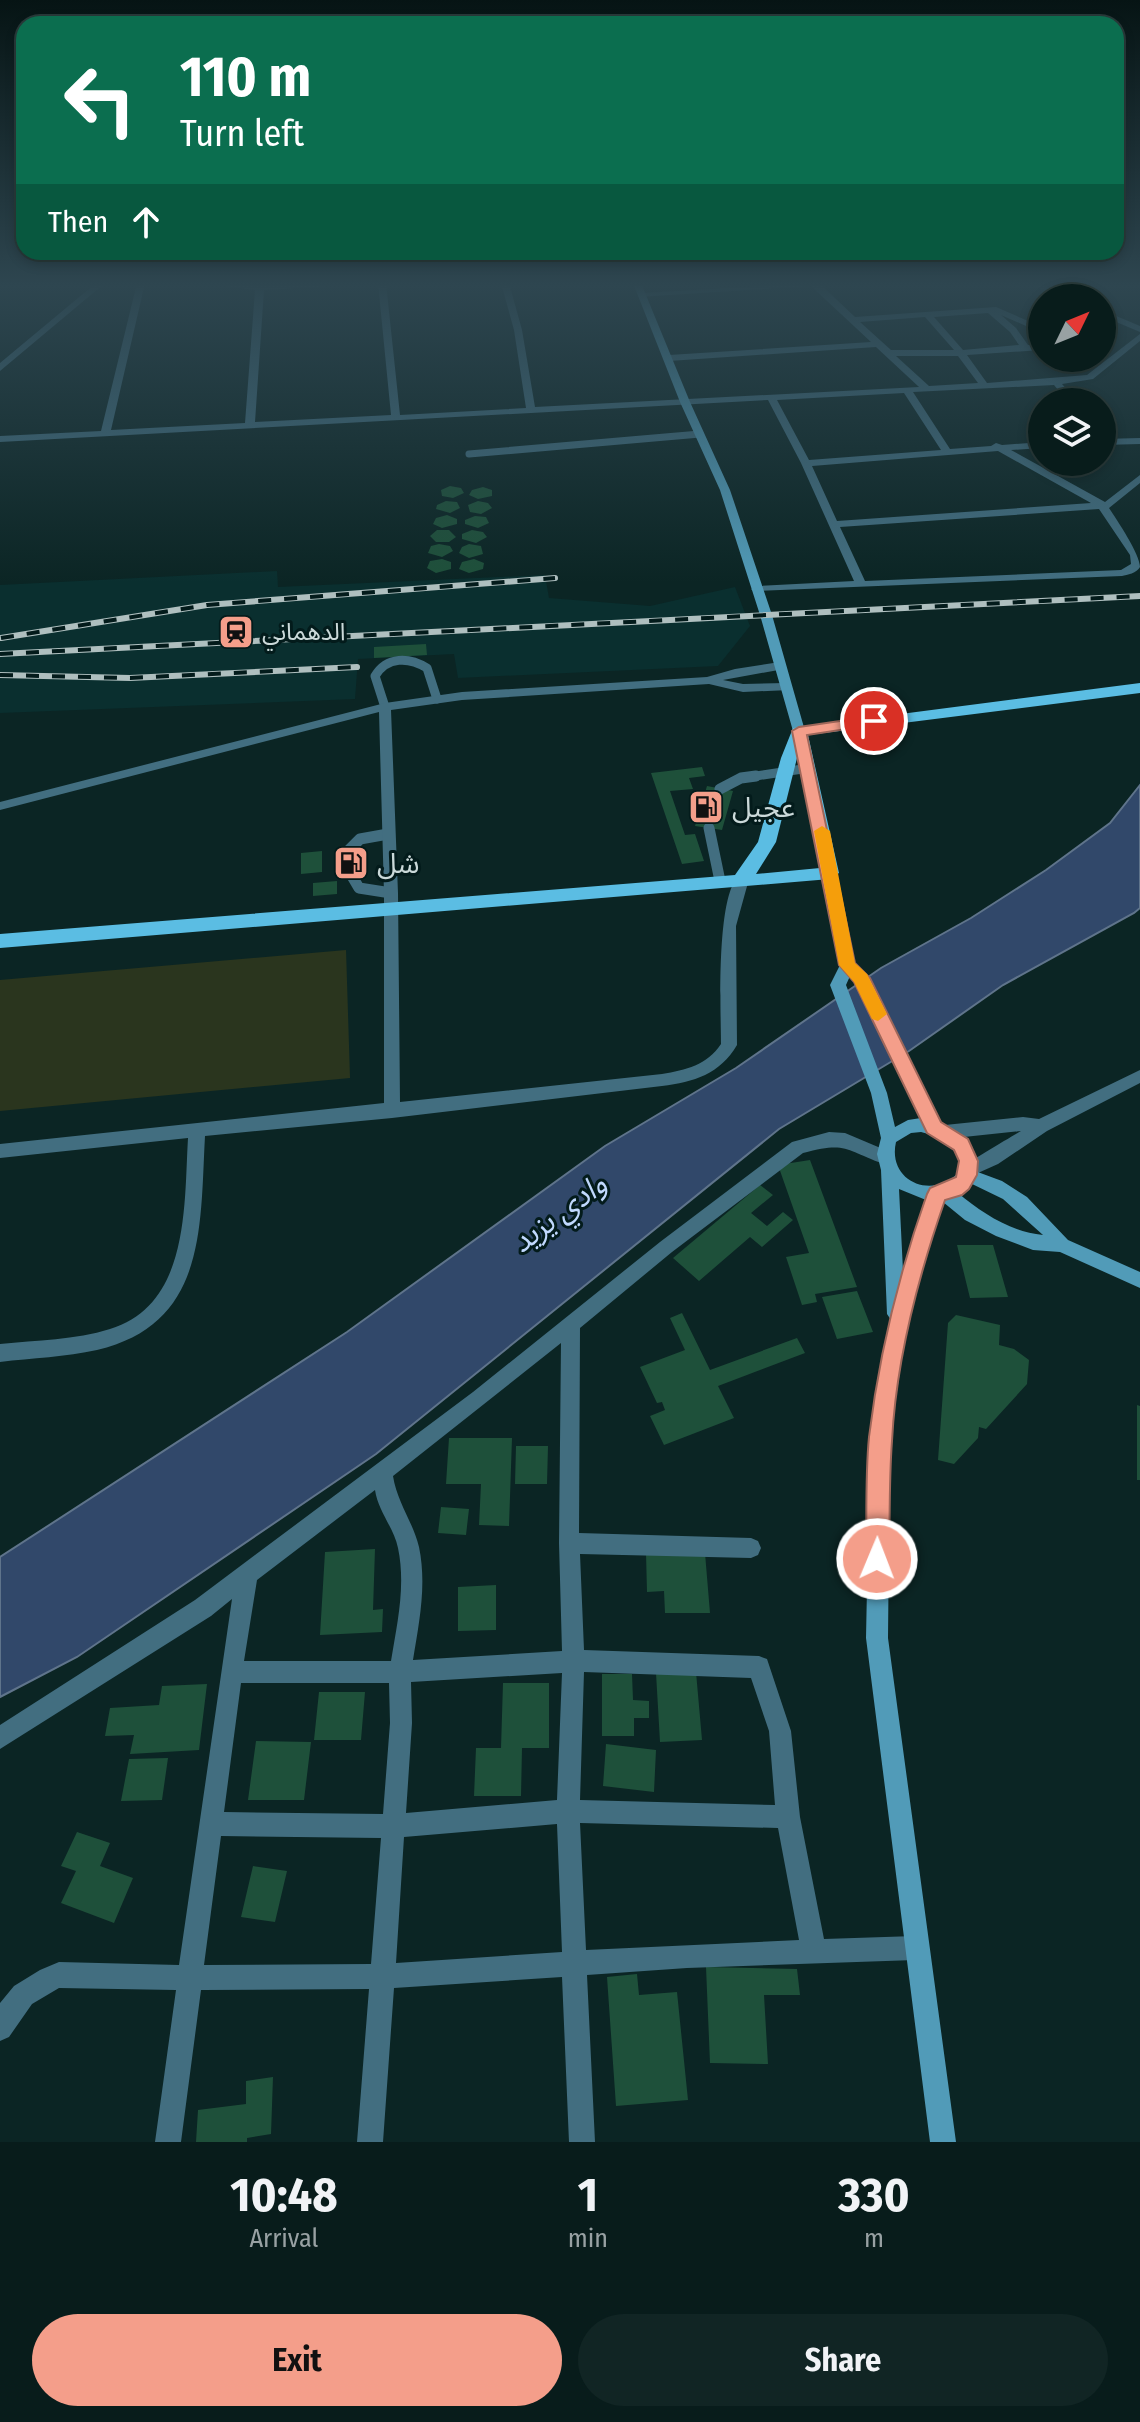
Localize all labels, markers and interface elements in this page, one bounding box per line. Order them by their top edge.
text: 110 m [180,44,311,111]
icon: left [48,48,152,152]
text: Turn left [180,112,304,156]
icon: ahead [124,200,168,244]
text: Then [48,204,108,240]
north arrow [1028,284,1116,372]
map controls [1028,284,1116,476]
button: layers [1028,388,1116,476]
station icon: الدهماني [217,613,255,651]
place label: الدهماني [262,618,345,651]
pin [840,687,908,755]
icon: arrive [852,699,896,743]
fuel station icon: عجيل [687,788,725,826]
place label: عجيل [732,791,795,824]
fuel station icon: شل [332,844,370,882]
place label: شل [377,847,419,880]
water label: وادي يزيد [504,1166,617,1264]
position arrow [835,1517,919,1601]
text: 10:48 [230,2166,337,2224]
text: 1 [578,2166,598,2224]
text: 330 [838,2166,910,2224]
text: Arrival [249,2223,318,2254]
text: min [568,2223,608,2254]
text: m [864,2223,884,2254]
button: Exit [32,2314,562,2406]
button: Share [578,2314,1108,2406]

